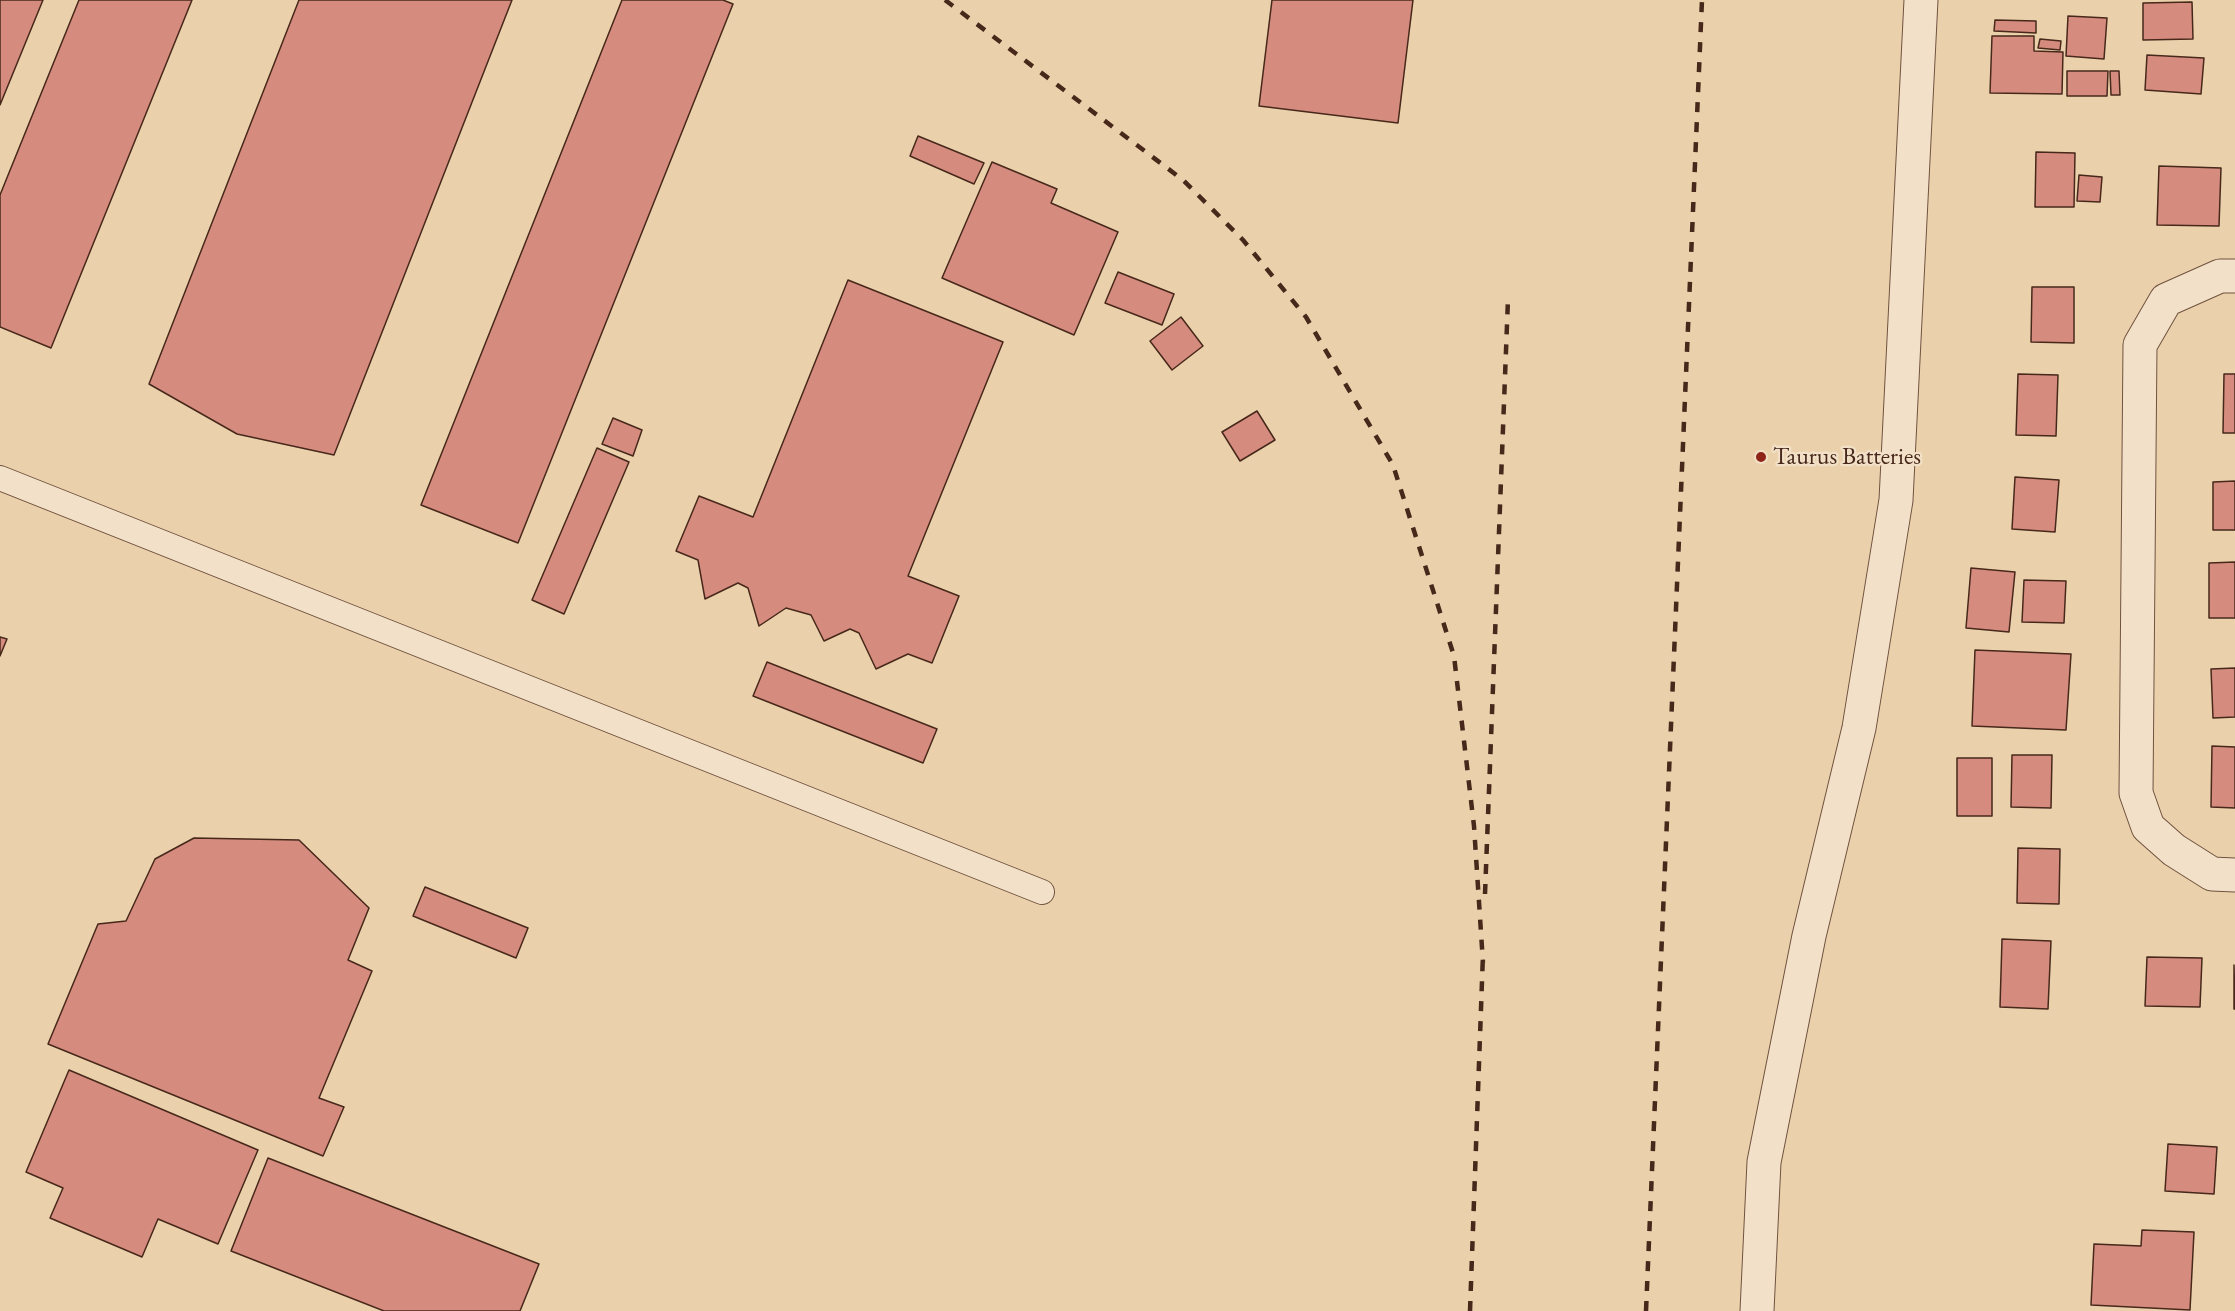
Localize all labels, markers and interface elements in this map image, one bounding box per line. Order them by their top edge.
place label: Taurus Batteries [1773,443,1921,471]
marker: Taurus Batteries [1754,450,1768,464]

